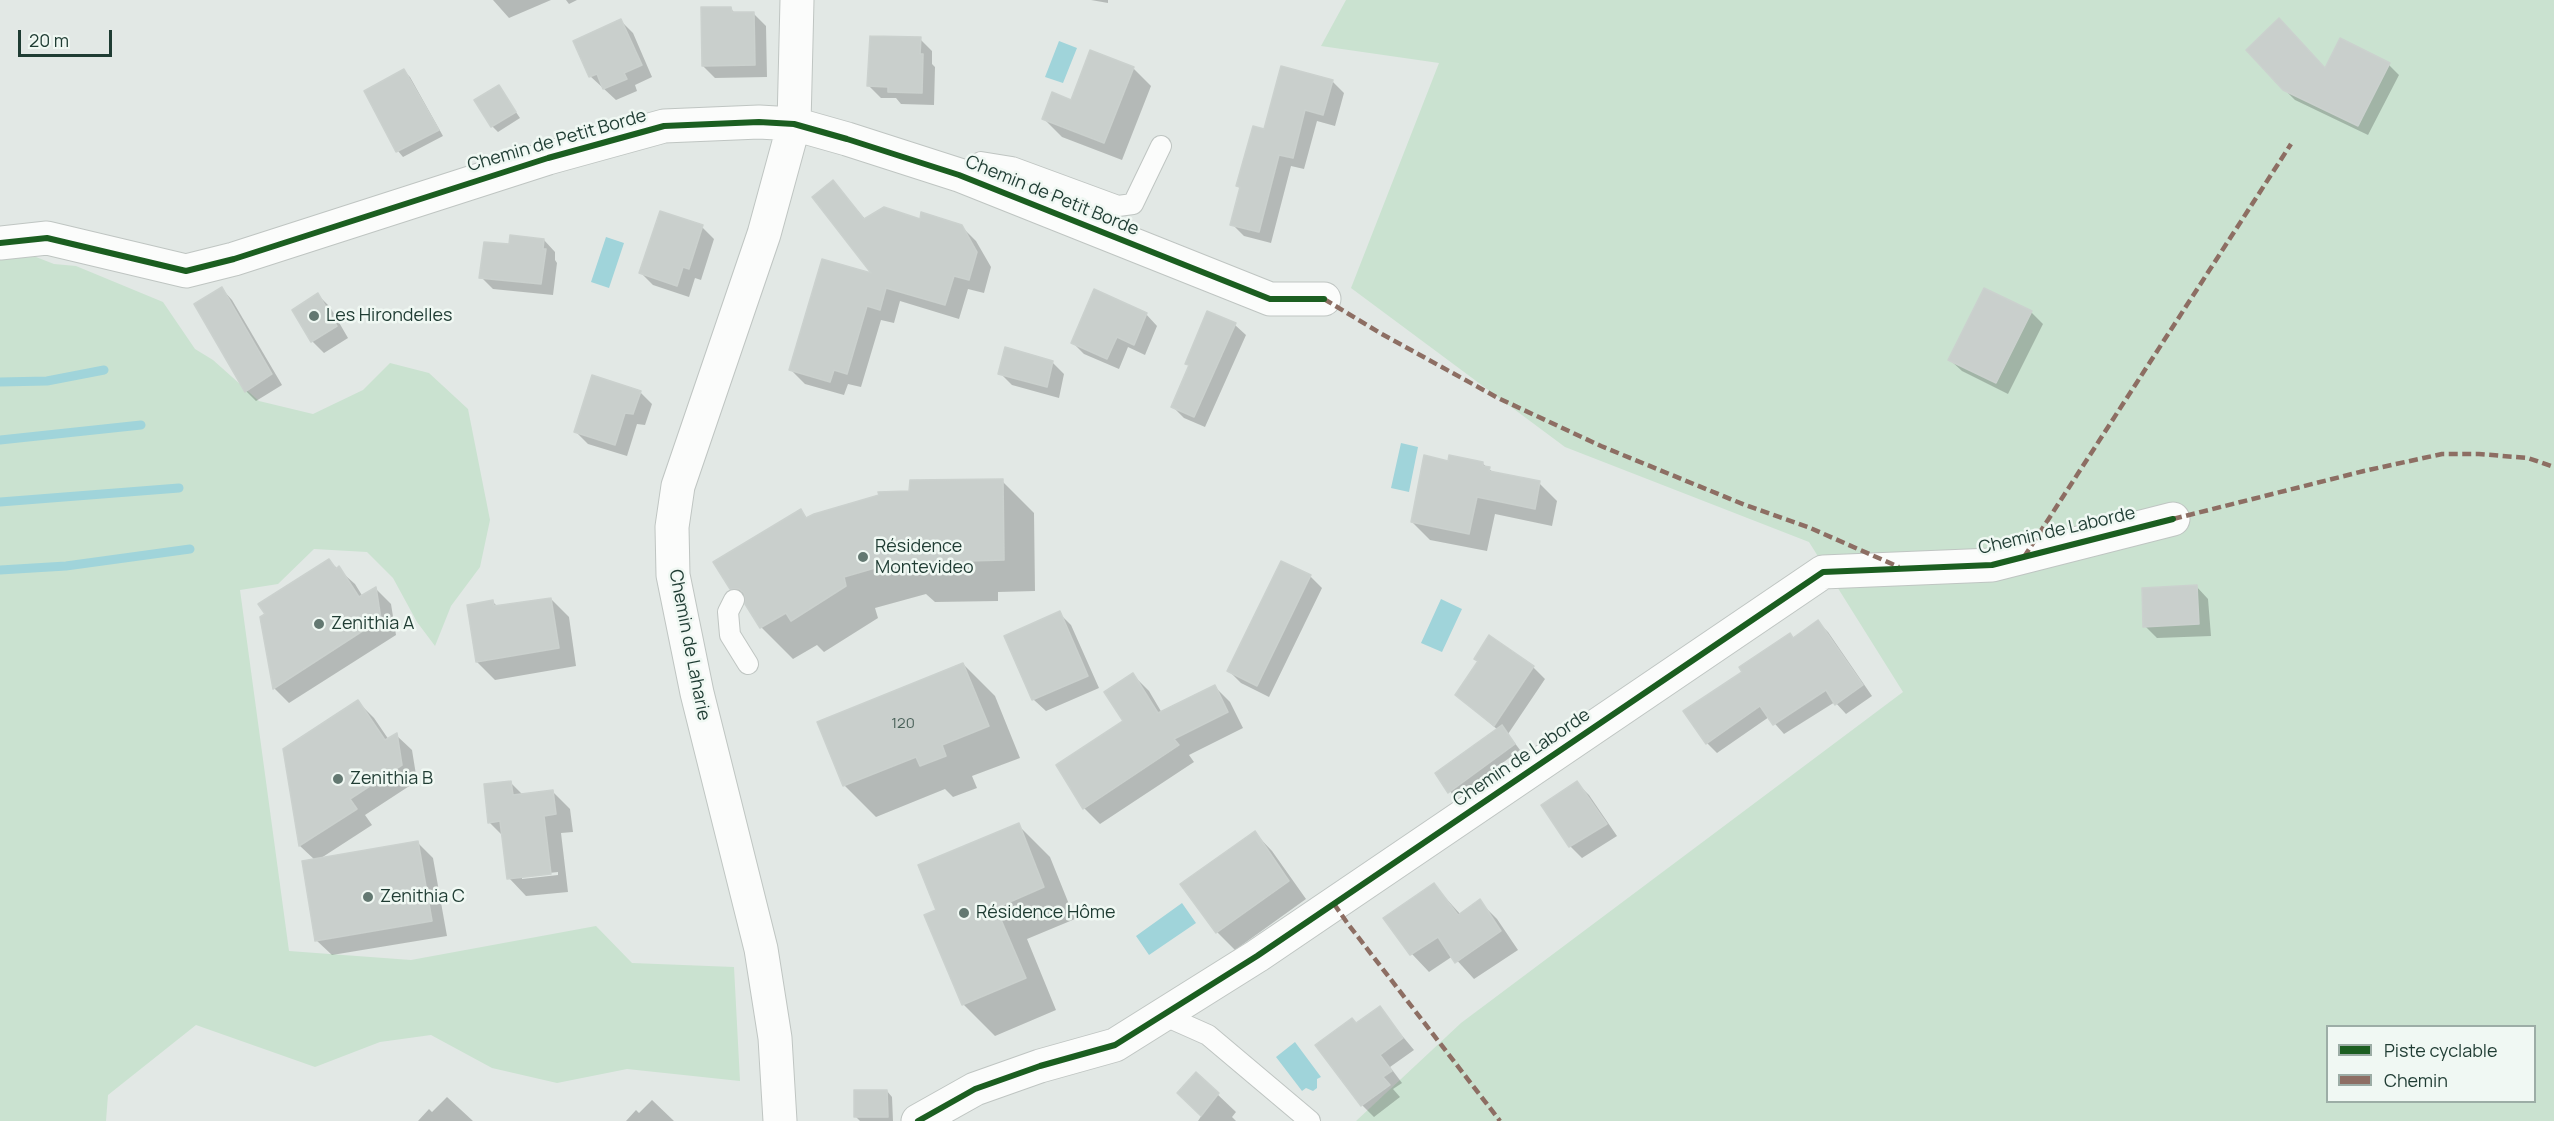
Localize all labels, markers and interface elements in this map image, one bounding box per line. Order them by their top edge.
scale bar [21,18,116,56]
text: 20 m [29,28,69,52]
street label: Chemin de Petit Borde [465,105,649,177]
street label: Chemin de Petit Borde [962,151,1142,241]
place label: Les Hirondelles [326,305,452,327]
marker: Les Hirondelles [307,309,321,323]
street label: Chemin de Laborde [1976,502,2138,560]
place label: Résidence Montevideo [875,536,974,578]
marker: Résidence Montevideo [856,550,870,564]
street label: Chemin de Laharie [664,568,714,722]
place label: Zenithia A [331,613,414,635]
marker: Zenithia A [312,617,326,631]
street label: Chemin de Laborde [1449,704,1595,812]
house number: 120 [891,715,915,733]
place label: Zenithia B [350,768,433,790]
marker: Zenithia B [331,772,345,786]
place label: Zenithia C [380,886,465,908]
marker: Zenithia C [361,890,375,904]
place label: Résidence Hôme [976,902,1116,924]
marker: Résidence Hôme [957,906,971,920]
legend [2326,1025,2536,1103]
text: Piste cyclable [2384,1038,2498,1062]
text: Chemin [2384,1068,2448,1092]

